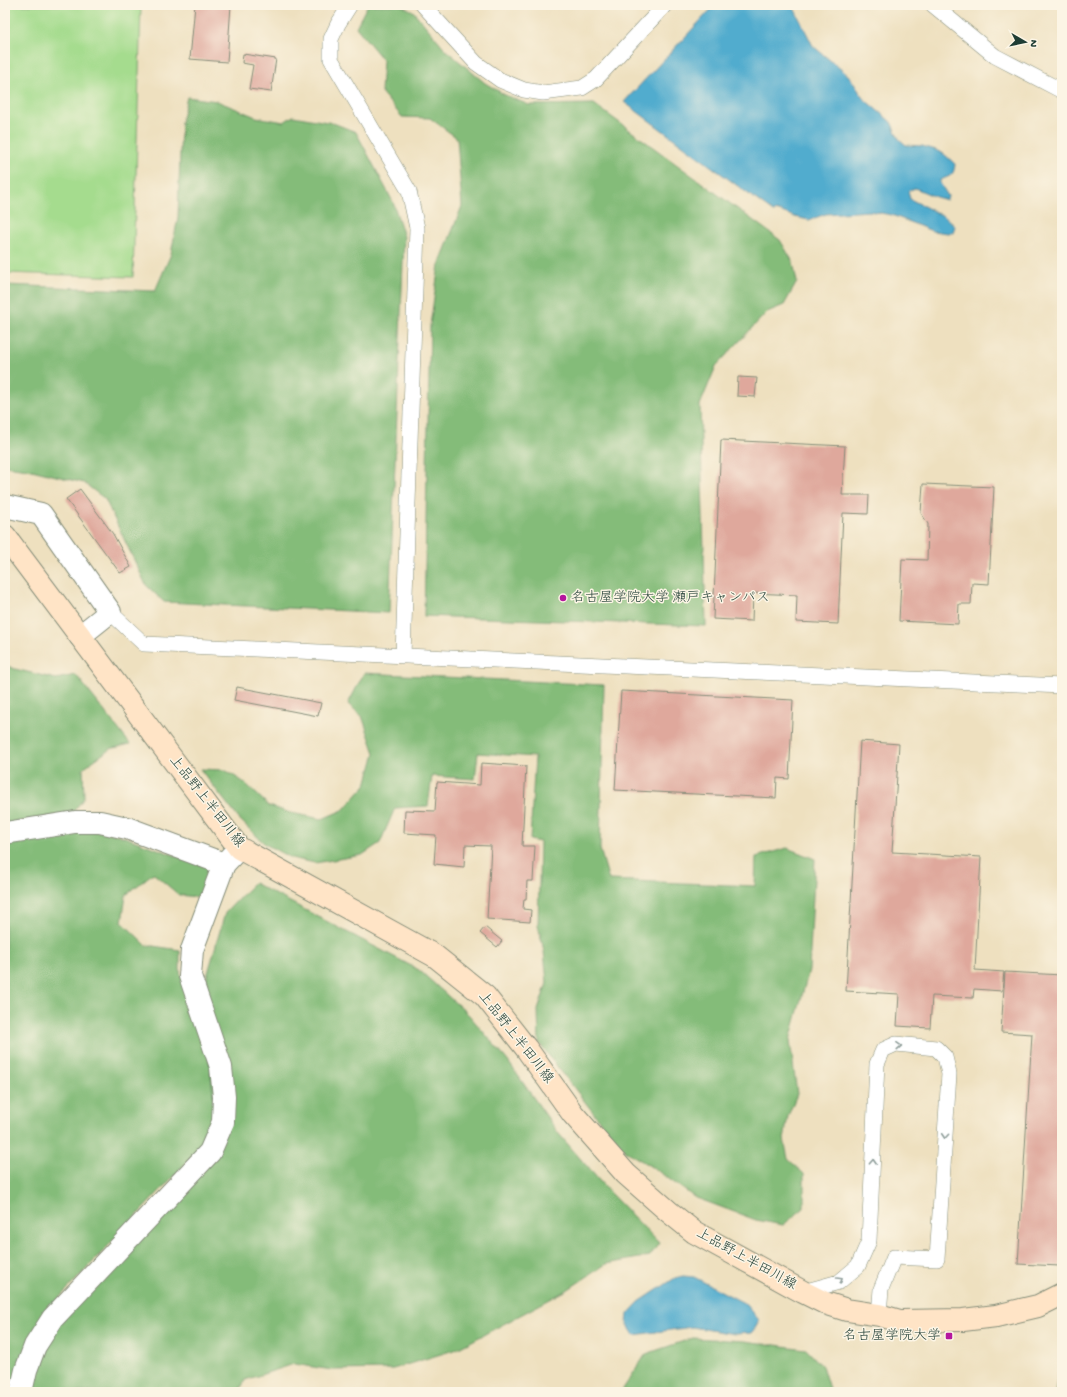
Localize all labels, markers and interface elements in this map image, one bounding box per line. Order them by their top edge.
north arrow [1005,22,1045,62]
text: N [1026,39,1039,48]
place label: 名古屋学院大学 瀬戸キャンパス [571,590,770,607]
marker: 名古屋学院大学 瀬戸キャンパス [558,593,568,603]
street label: 上品野上半田川線 [165,753,247,851]
street label: 上品野上半田川線 [474,989,556,1087]
one-way arrow [896,1041,902,1050]
one-way arrow [941,1133,950,1139]
one-way arrow [868,1159,877,1165]
street label: 上品野上半田川線 [693,1225,799,1295]
one-way arrow [836,1277,843,1285]
place label: 名古屋学院大学 [843,1328,941,1345]
marker: 名古屋学院大学 [944,1331,954,1341]

